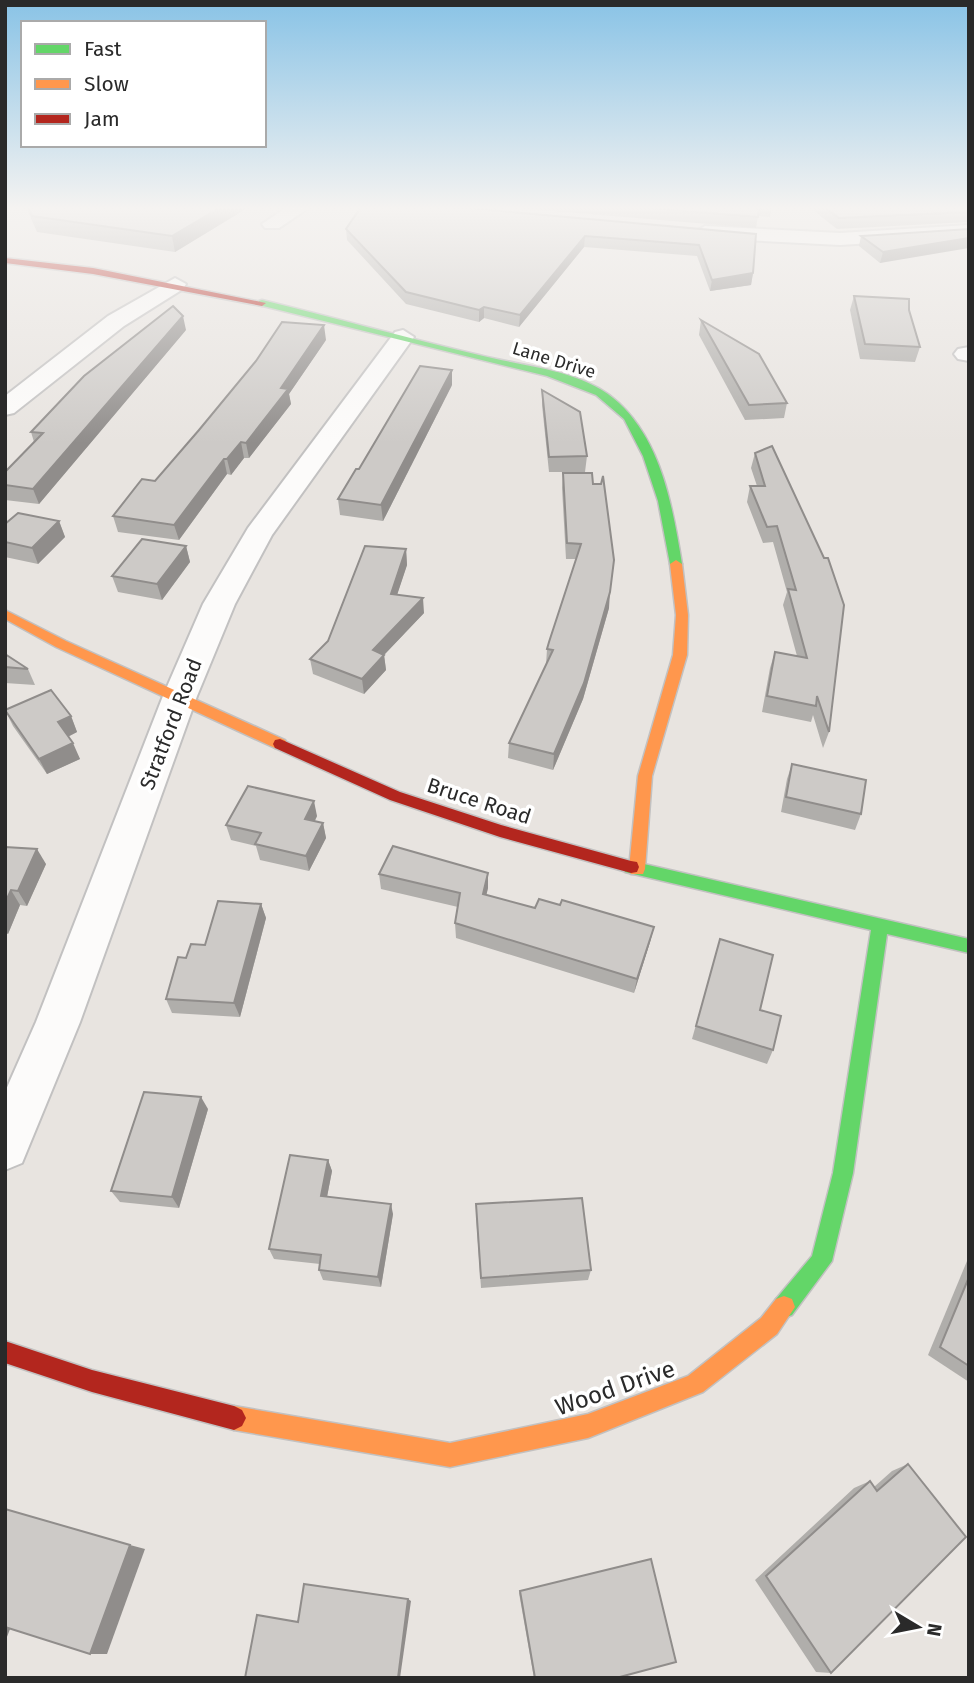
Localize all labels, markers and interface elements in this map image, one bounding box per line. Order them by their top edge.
legend [21,21,266,147]
text: Fast [84,36,122,62]
text: Slow [84,71,129,97]
text: Jam [84,106,120,132]
street label: Lane Drive [510,337,598,383]
street label: Stratford Road [134,655,208,793]
street label: Bruce Road [424,772,534,830]
street label: Wood Drive [552,1354,678,1422]
north arrow [883,1592,953,1662]
text: N [922,1622,947,1638]

